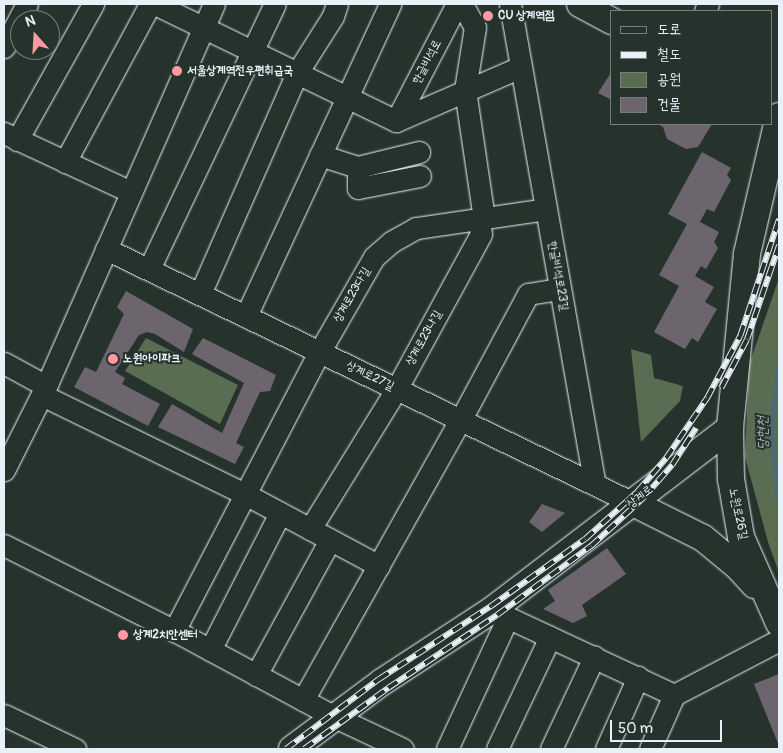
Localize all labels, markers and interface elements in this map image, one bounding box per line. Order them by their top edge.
place label: CU 상계역점 [498,9,555,23]
north arrow [10,10,60,60]
marker: CU 상계역점 [482,10,494,22]
legend [610,10,773,125]
text: N [23,12,38,31]
text: 도로 [657,20,681,39]
street label: 한글비석로 [409,37,445,87]
text: 철도 [657,45,681,64]
place label: 서울상계역전우편취급국 [187,64,293,78]
marker: 서울상계역전우편취급국 [171,65,183,77]
text: 공원 [657,70,681,89]
text: 건물 [657,95,681,114]
street label: 한글비석로23길 [545,240,571,312]
street label: 상계로23다길 [330,265,374,325]
street label: 상계로23나길 [403,308,445,368]
place label: 노원아이파크 [123,352,181,366]
marker: 노원아이파크 [107,353,119,365]
street label: 상계로27길 [344,358,396,394]
water label: 당현천 [754,416,772,450]
street label: 상계로 [624,483,656,511]
street label: 노원로26길 [726,487,750,541]
place label: 상계2치안센터 [133,628,198,642]
marker: 상계2치안센터 [117,629,129,641]
scale bar [613,710,726,742]
text: 50 m [618,719,653,738]

